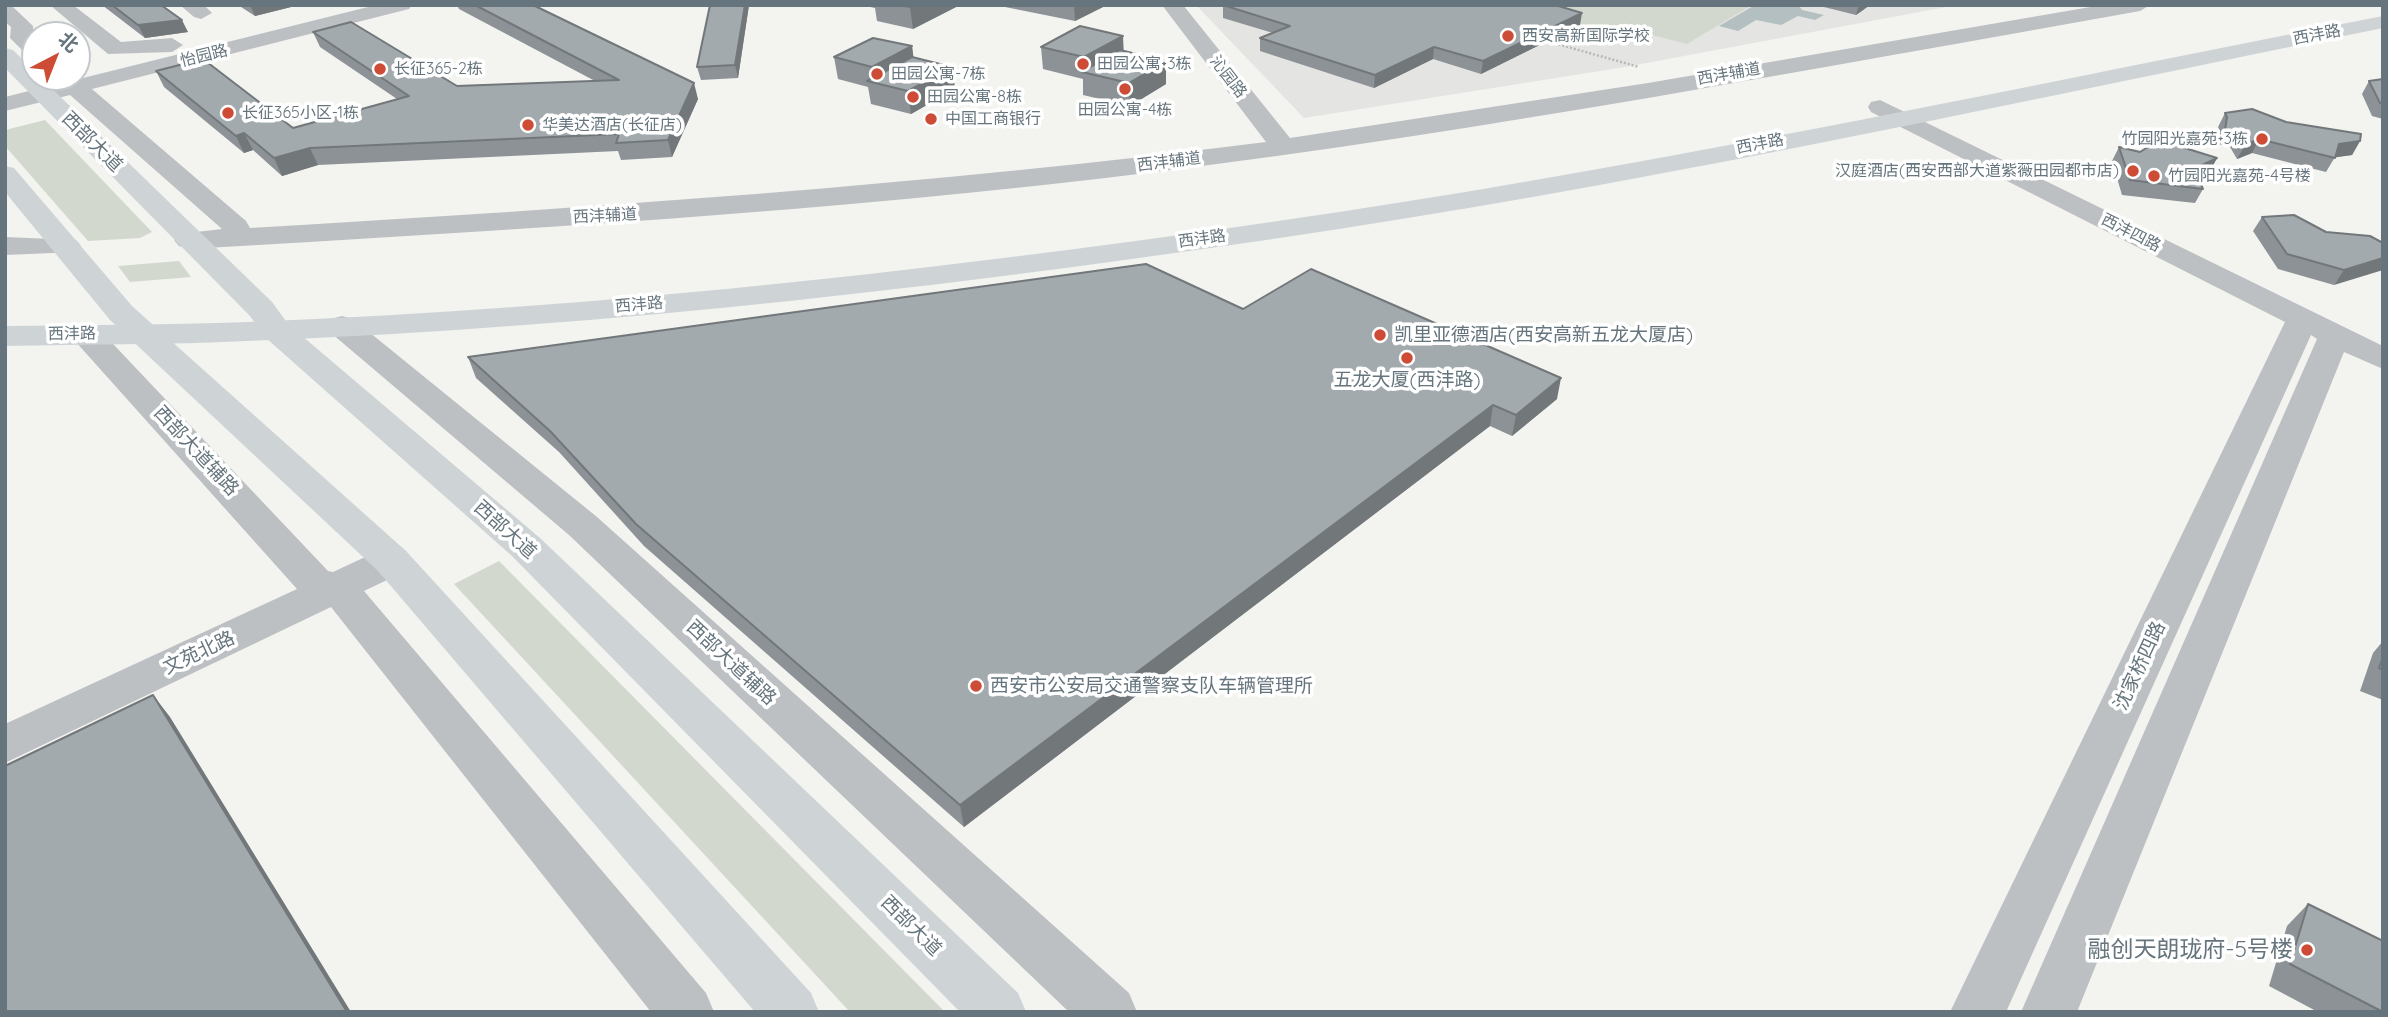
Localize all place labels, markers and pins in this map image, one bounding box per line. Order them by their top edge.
place label: 西安高新国际学校 [1522,26,1650,46]
marker: 西安高新国际学校 [1500,28,1516,44]
place label: 田园公寓-3栋 [1097,54,1192,74]
marker: 田园公寓-3栋 [1075,56,1091,72]
place label: 长征365-2栋 [394,59,483,79]
marker: 长征365-2栋 [372,61,388,77]
place label: 田园公寓-7栋 [891,64,985,84]
marker: 田园公寓-7栋 [869,66,885,82]
marker: 田园公寓-4栋 [1117,81,1133,97]
place label: 田园公寓-8栋 [927,87,1022,107]
marker: 田园公寓-8栋 [905,89,921,105]
place label: 田园公寓-4栋 [1078,100,1172,120]
place label: 长征365小区-1栋 [242,103,359,123]
marker: 长征365小区-1栋 [220,105,236,121]
place label: 中国工商银行 [945,109,1041,129]
marker: 中国工商银行 [923,111,939,127]
place label: 华美达酒店(长征店) [542,115,682,135]
marker: 华美达酒店(长征店) [520,117,536,133]
place label: 竹园阳光嘉苑-3栋 [2121,129,2248,149]
marker: 竹园阳光嘉苑-3栋 [2254,131,2270,147]
place label: 汉庭酒店(西安西部大道紫薇田园都市店) [1835,161,2119,181]
marker: 汉庭酒店(西安西部大道紫薇田园都市店) [2125,163,2141,179]
place label: 竹园阳光嘉苑-4号楼 [2168,166,2311,186]
marker: 竹园阳光嘉苑-4号楼 [2146,168,2162,184]
place label: 凯里亚德酒店(西安高新五龙大厦店) [1394,324,1693,346]
marker: 凯里亚德酒店(西安高新五龙大厦店) [1372,327,1388,343]
marker: 五龙大厦(西沣路) [1399,350,1415,366]
place label: 五龙大厦(西沣路) [1333,369,1481,391]
place label: 西安市公安局交通警察支队车辆管理所 [990,675,1313,697]
marker: 西安市公安局交通警察支队车辆管理所 [968,678,984,694]
place label: 融创天朗珑府-5号楼 [2087,936,2293,964]
marker: 融创天朗珑府-5号楼 [2299,942,2315,958]

